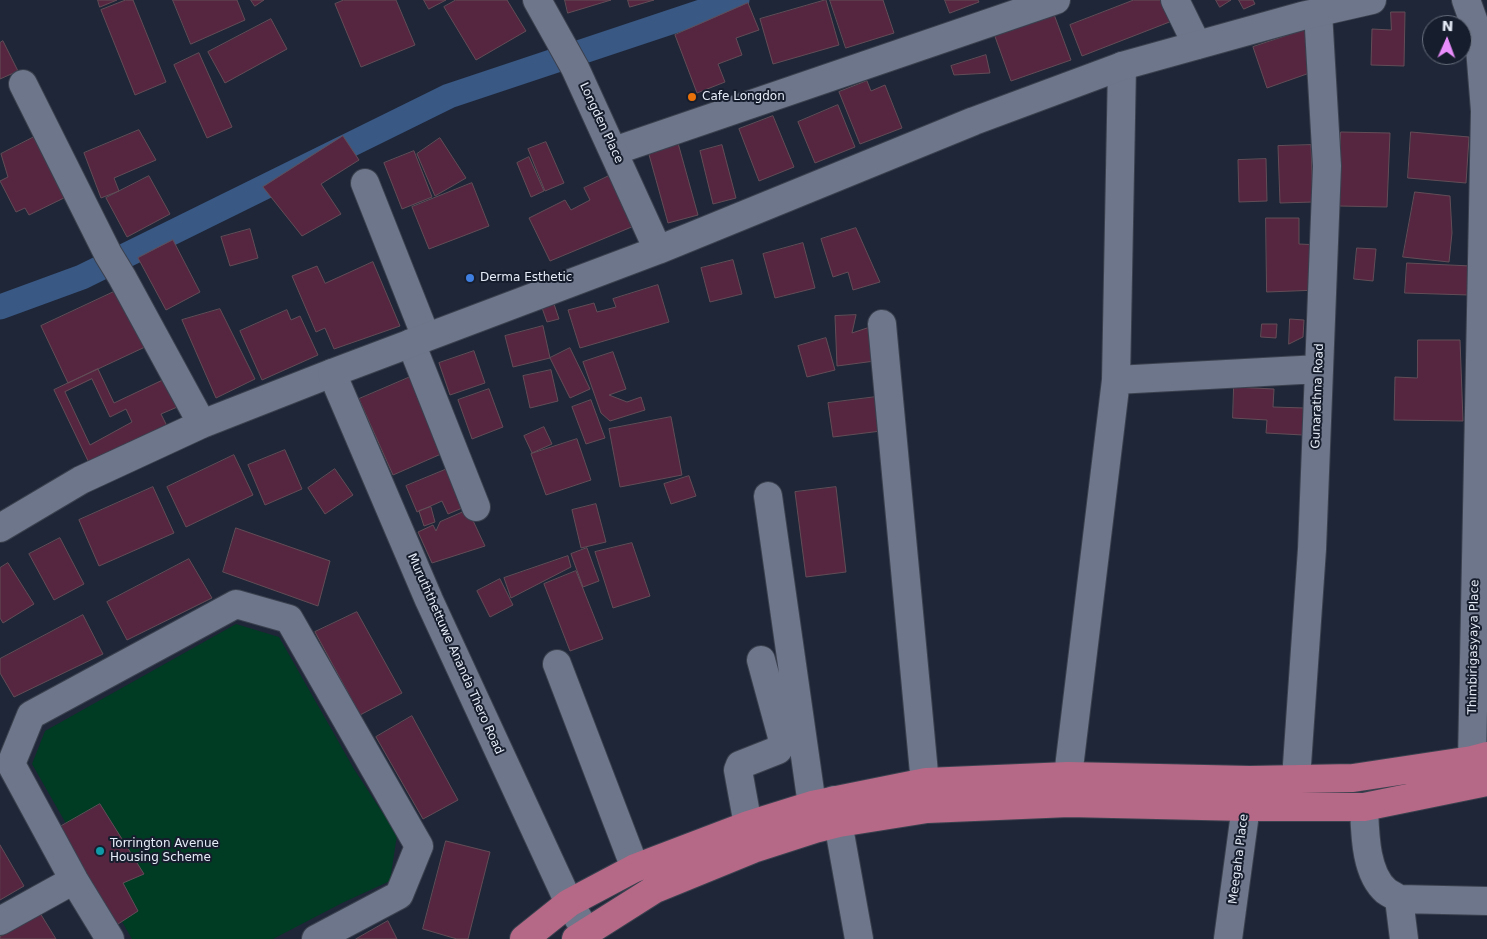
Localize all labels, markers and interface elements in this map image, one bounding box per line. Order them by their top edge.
north arrow [1422,15,1472,65]
text: N [1441,18,1454,34]
street label: Longden Place [576,80,626,166]
place label: Cafe Longdon [702,90,785,104]
marker: Cafe Longdon [686,91,698,103]
place label: Derma Esthetic [480,271,572,285]
marker: Derma Esthetic [464,272,476,284]
street label: Gunarathna Road [1309,343,1327,449]
street label: Muruththettuwe Ananda Thero Road [404,551,506,757]
street label: Thimbirigasyaya Place [1466,579,1482,715]
street label: Meegaha Place [1226,813,1252,905]
place label: Torrington Avenue Housing Scheme [110,837,219,865]
marker: Torrington Avenue Housing Scheme [94,845,106,857]

